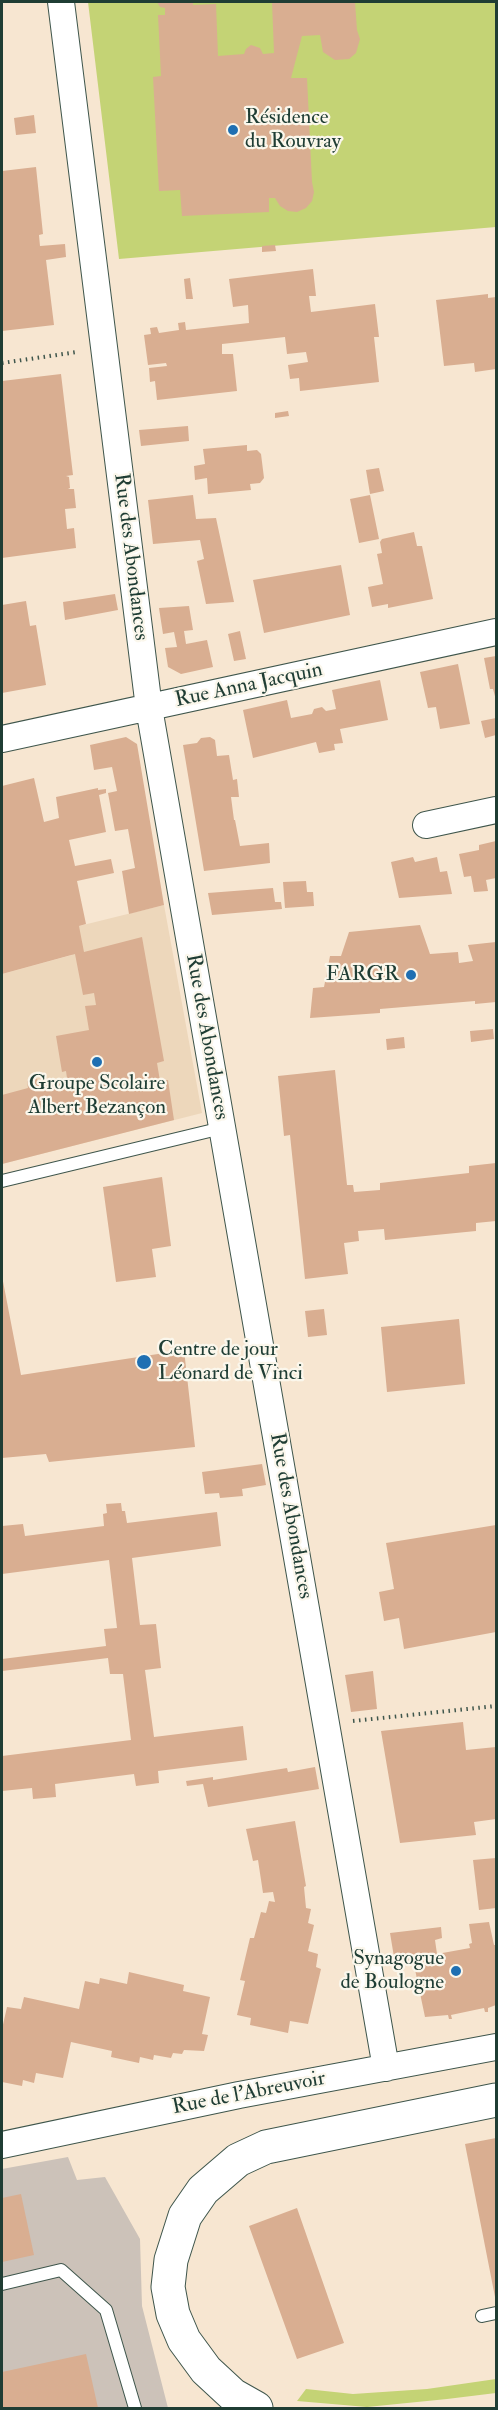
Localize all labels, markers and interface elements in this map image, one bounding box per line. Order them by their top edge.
place label: Résidence du Rouvray [245,105,341,155]
marker: Résidence du Rouvray [226,123,240,137]
street label: Rue des Abondances [107,472,153,642]
street label: Rue Anna Jacquin [173,658,325,714]
street label: Rue des Abondances [179,952,233,1122]
place label: FARGR [326,962,399,988]
marker: FARGR [404,968,418,982]
marker: Groupe Scolaire Albert Bezançon [90,1055,104,1069]
place label: Groupe Scolaire Albert Bezançon [28,1071,166,1121]
place label: Centre de jour Léonard de Vinci [158,1337,303,1387]
marker: Centre de jour Léonard de Vinci [135,1353,153,1371]
street label: Rue des Abondances [263,1431,317,1601]
place label: Synagogue de Boulogne [340,1946,444,1996]
marker: Synagogue de Boulogne [449,1964,463,1978]
street label: Rue de l'Abreuvoir [170,2067,328,2121]

